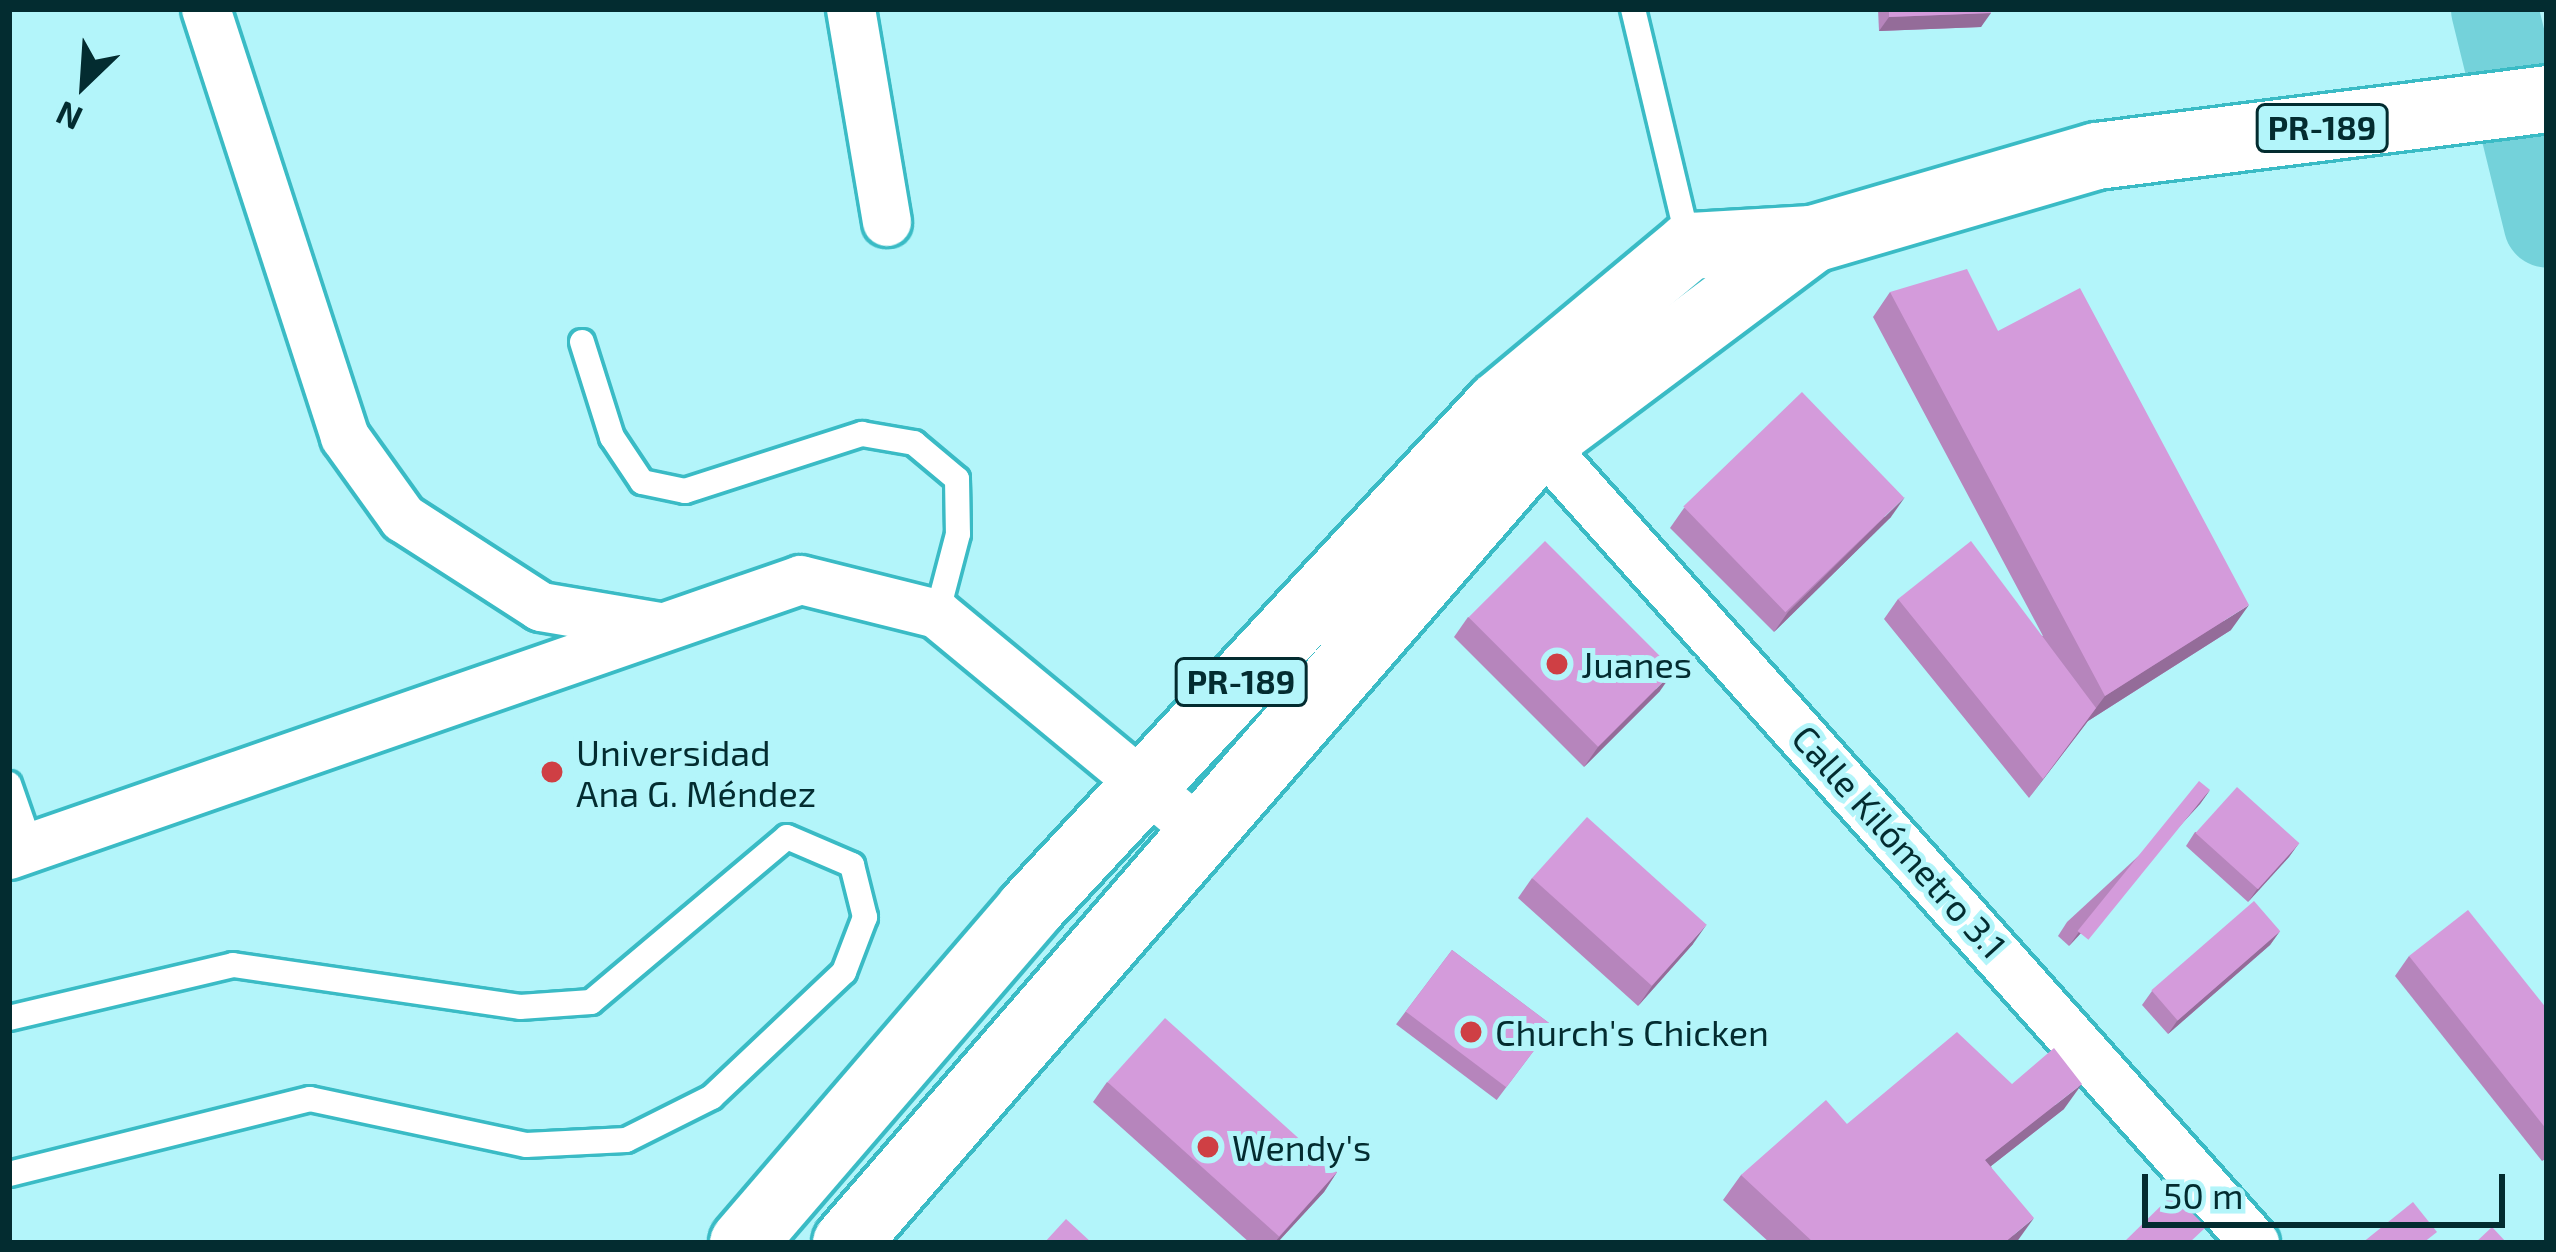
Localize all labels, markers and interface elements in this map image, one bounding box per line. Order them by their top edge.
north arrow [24,24,144,144]
text: N [50,93,88,140]
road number: PR-189 [2253,101,2391,155]
place label: Juanes [1581,642,1692,686]
marker: Juanes [1544,651,1570,677]
road number: PR-189 [1172,655,1310,709]
street label: Calle Kilómetro 3.1 [1784,716,2016,966]
place label: Universidad Ana G. Méndez [576,729,816,814]
marker: Universidad Ana G. Méndez [539,759,565,785]
place label: Church's Chicken [1495,1010,1769,1054]
marker: Church's Chicken [1458,1019,1484,1045]
place label: Wendy's [1232,1125,1371,1169]
marker: Wendy's [1195,1134,1221,1160]
scale bar [2148,1150,2511,1224]
text: 50 m [2163,1173,2244,1216]

